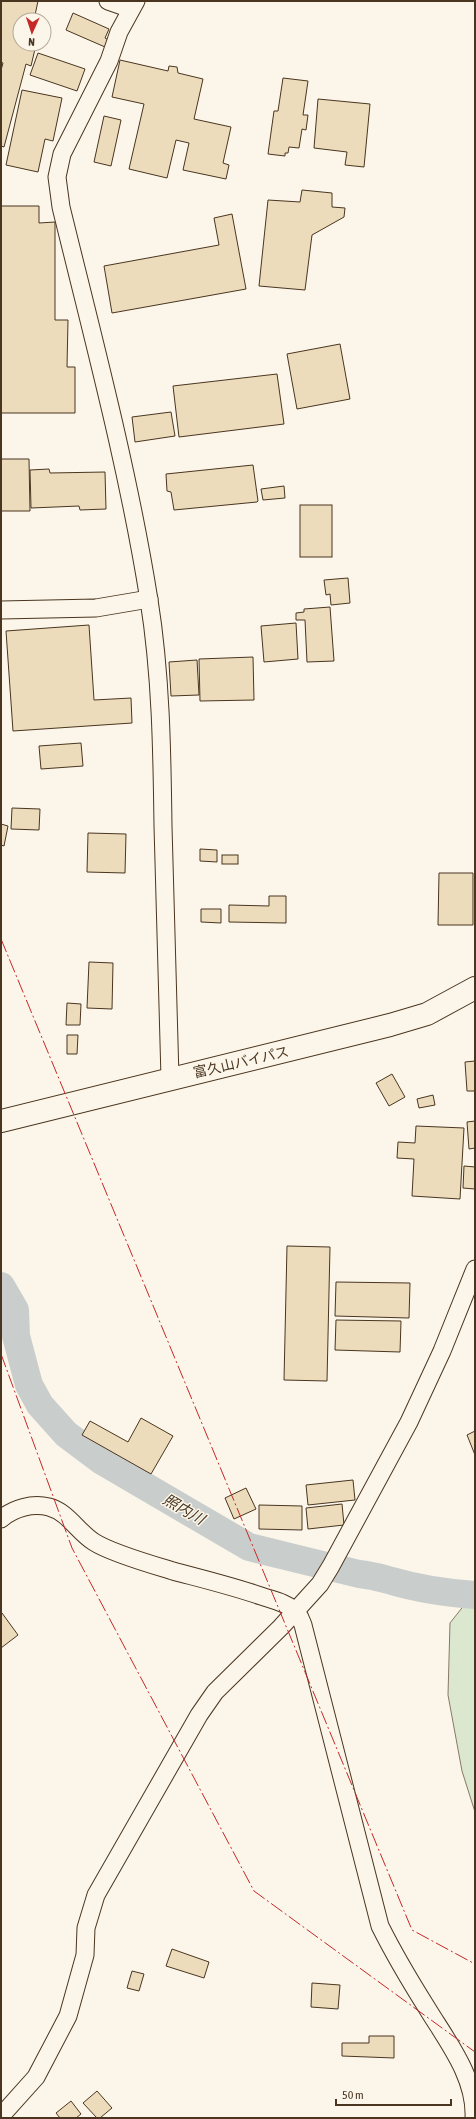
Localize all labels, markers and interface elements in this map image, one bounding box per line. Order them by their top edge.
north arrow [12,12,52,52]
text: N [28,36,35,48]
street label: 富久山バイパス [192,1043,290,1081]
water label: 照内川 [160,1490,209,1529]
scale bar [336,2081,451,2107]
text: 50 m [342,2088,364,2102]

